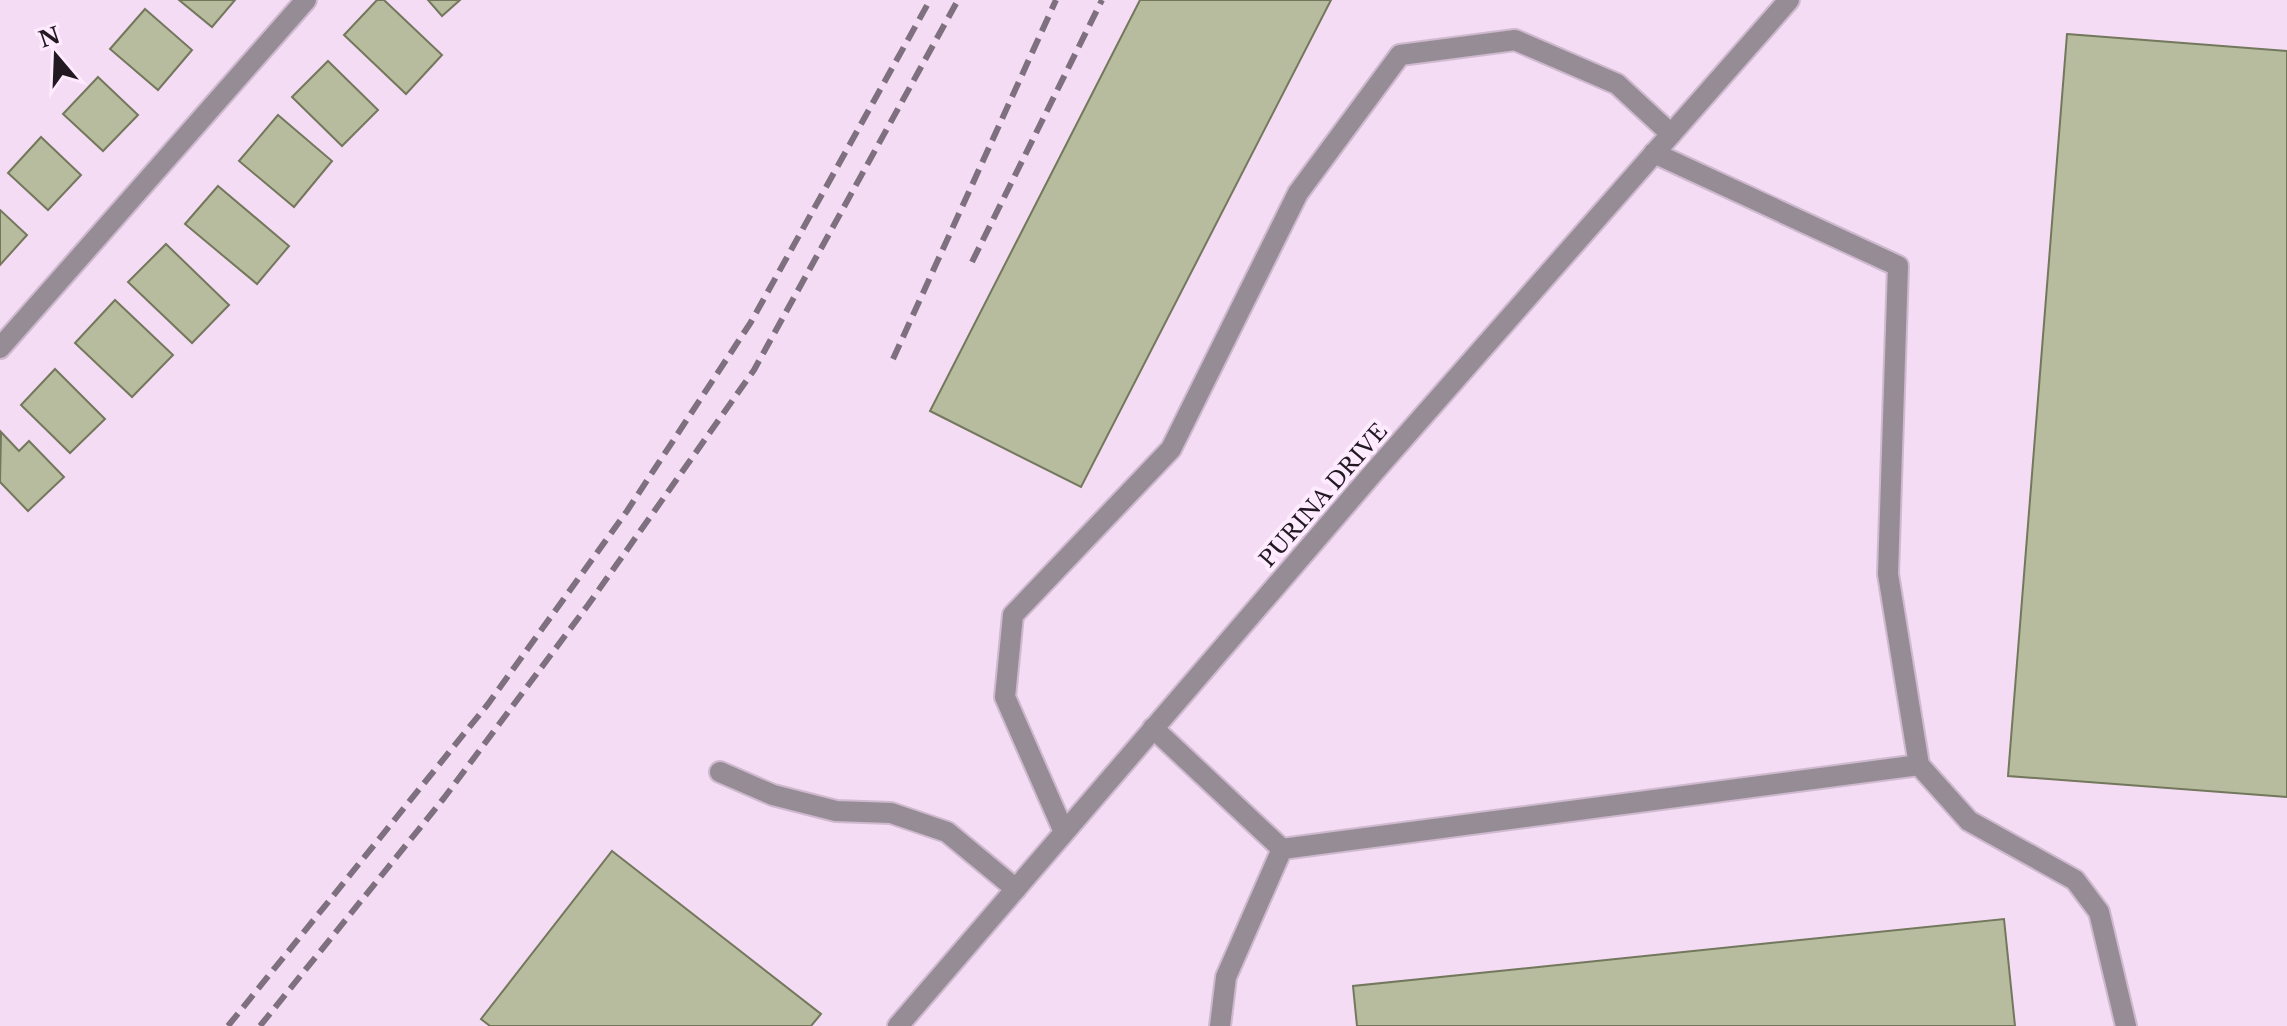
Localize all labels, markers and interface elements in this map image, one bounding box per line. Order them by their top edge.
north arrow [16,16,96,96]
text: N [35,21,64,54]
street label: PURINA DRIVE [1254,418,1393,573]

